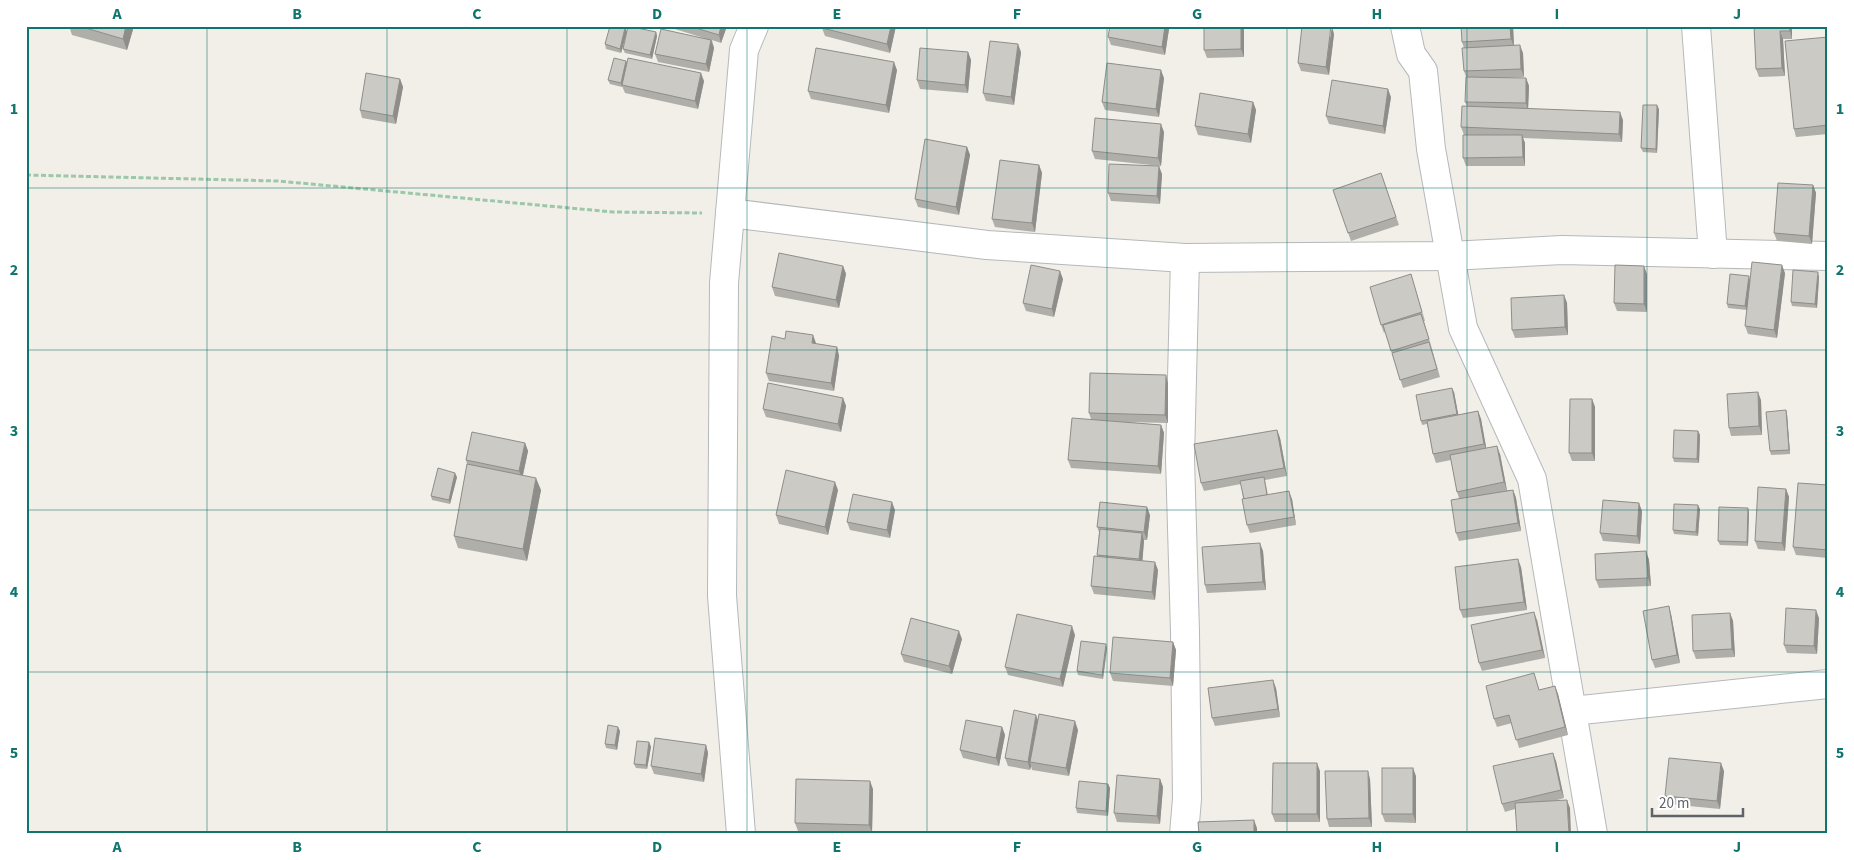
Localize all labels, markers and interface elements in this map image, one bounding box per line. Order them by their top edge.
text: A [111,3,122,25]
text: B [292,3,302,25]
text: C [472,3,482,25]
text: D [652,3,662,25]
text: E [833,3,841,25]
text: F [1013,3,1021,25]
text: G [1192,3,1202,25]
text: H [1372,3,1382,25]
text: I [1555,3,1559,25]
text: J [1733,3,1741,25]
text: 1 [10,98,18,120]
text: 1 [1836,98,1844,120]
text: 2 [10,259,18,281]
text: 2 [1836,259,1844,281]
text: 3 [10,420,18,442]
text: 3 [1836,420,1844,442]
text: 4 [10,581,19,603]
text: 4 [1836,581,1845,603]
text: 5 [10,742,18,764]
text: 5 [1836,742,1844,764]
scale bar [1652,785,1743,817]
text: 20 m [1659,793,1689,814]
text: A [111,836,122,858]
text: B [292,836,302,858]
text: C [472,836,482,858]
text: D [652,836,662,858]
text: E [833,836,841,858]
text: F [1013,836,1021,858]
text: G [1192,836,1202,858]
text: H [1372,836,1382,858]
text: I [1555,836,1559,858]
text: J [1733,836,1741,858]

